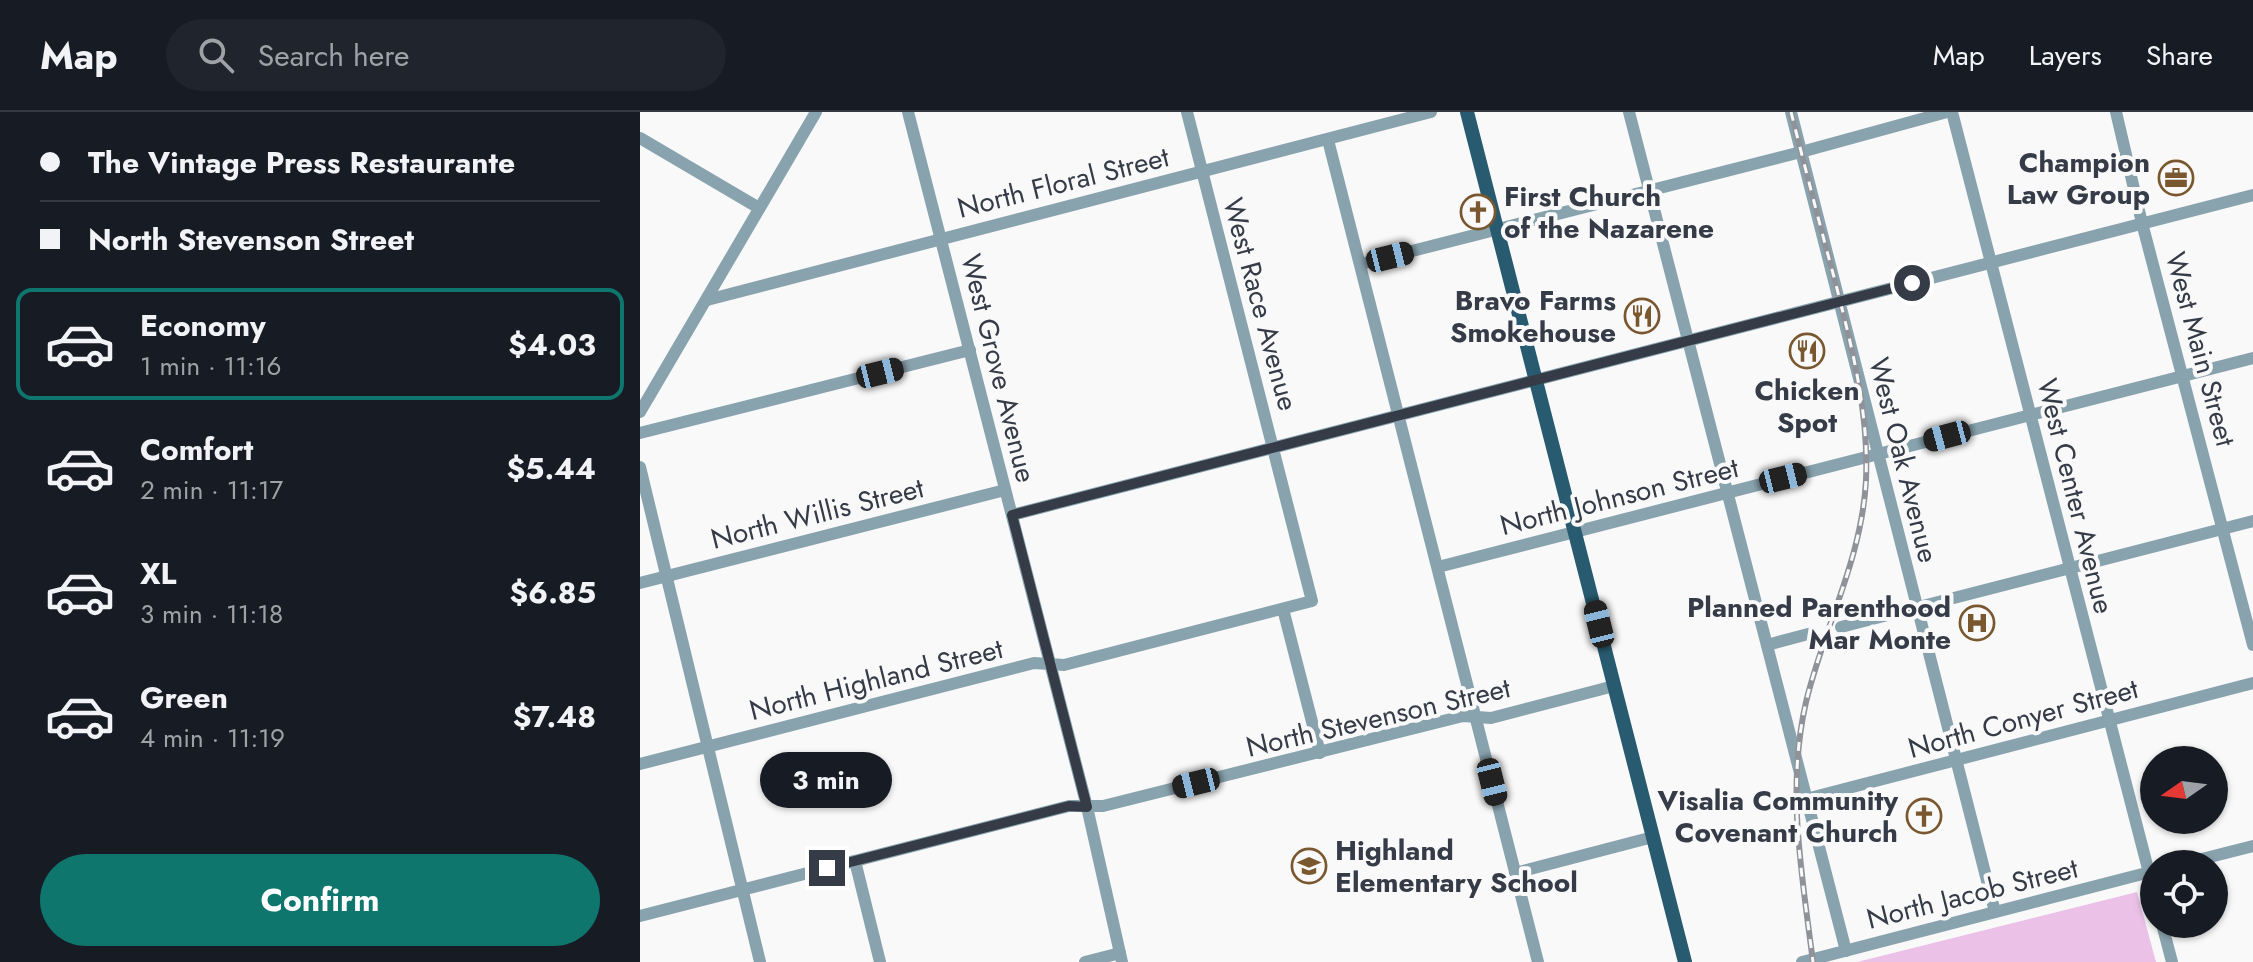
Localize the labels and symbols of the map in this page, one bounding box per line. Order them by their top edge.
street label: North Floral Street [953,136,1174,229]
place label: Champion Law Group [2007,142,2150,215]
office icon: Champion Law Group [2157,159,2195,197]
place label: First Church of the Nazarene [1504,176,1714,249]
street label: West Race Avenue [1212,193,1309,415]
church icon: First Church of the Nazarene [1459,193,1497,231]
car [1364,240,1416,274]
street label: West Main Street [2155,247,2246,451]
street label: West Grove Avenue [950,250,1047,487]
route start [1894,265,1930,301]
place label: Bravo Farms Smokehouse [1450,280,1616,353]
restaurant icon: Bravo Farms Smokehouse [1623,297,1661,335]
restaurant icon: Chicken Spot [1788,332,1826,370]
street label: West Oak Avenue [1858,353,1949,567]
car [854,356,906,390]
place label: Chicken Spot [1754,370,1860,443]
street label: West Center Avenue [2026,374,2125,618]
car [1921,418,1973,454]
street label: North Johnson Street [1496,447,1743,546]
car [1757,461,1809,495]
street label: North Willis Street [706,467,928,560]
place label: Planned Parenthood Mar Monte [1687,587,1951,660]
car [1582,598,1616,650]
hospital icon: Planned Parenthood Mar Monte [1958,604,1996,642]
street label: North Highland Street [745,628,1008,731]
street label: North Stevenson Street [1242,667,1515,768]
street label: North Conyer Street [1904,668,2143,769]
north arrow [2140,746,2228,834]
callout: 3 min [761,752,893,808]
car [1475,756,1509,808]
car [1170,766,1222,800]
place label: Visalia Community Covenant Church [1657,780,1898,853]
church icon: Visalia Community Covenant Church [1905,797,1943,835]
place label: Highland Elementary School [1335,830,1578,903]
school or university icon: Highland Elementary School [1290,847,1328,885]
street label: North Jacob Street [1862,847,2082,940]
route end [809,850,845,886]

